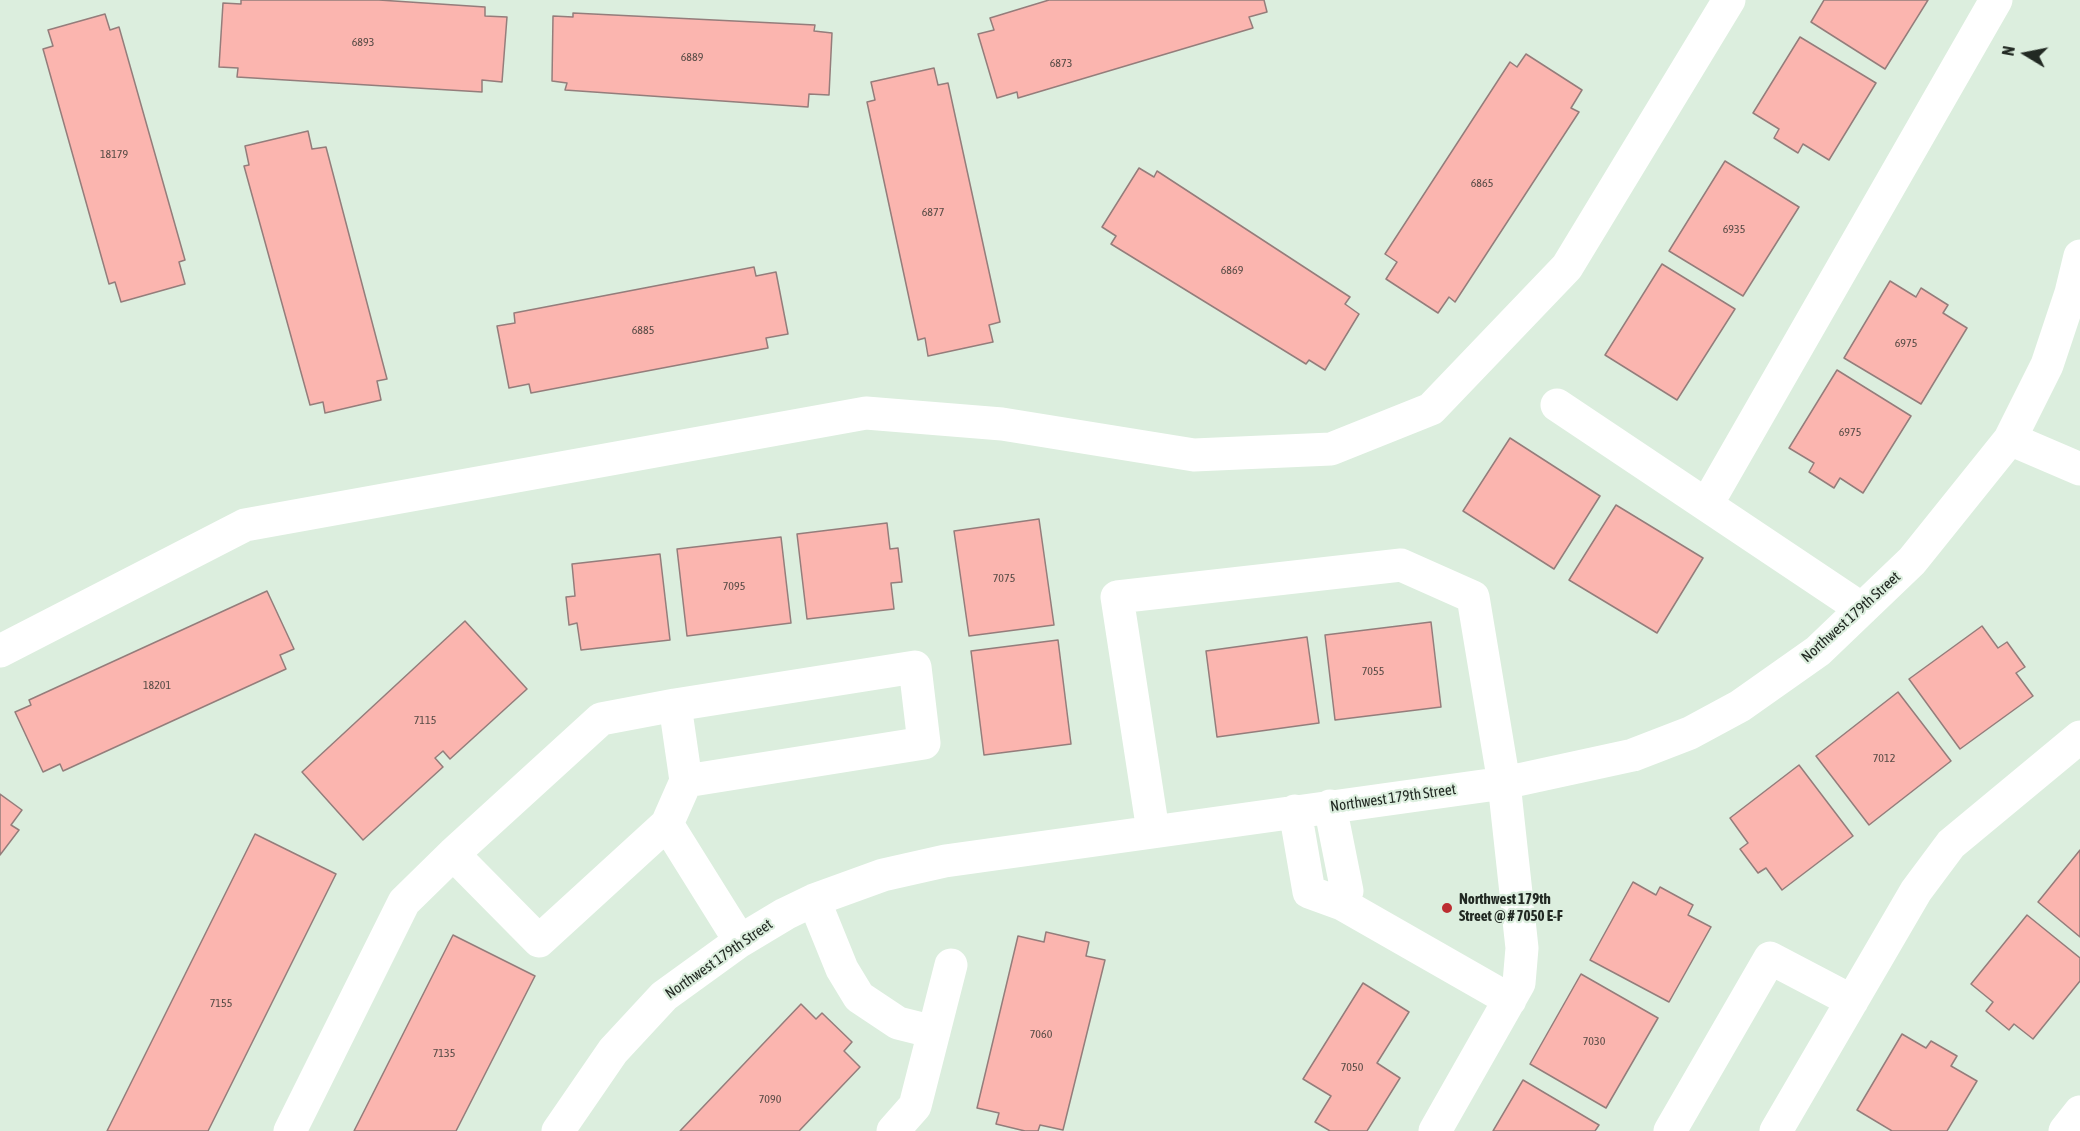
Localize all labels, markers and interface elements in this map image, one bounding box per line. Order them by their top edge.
north arrow [1996,24,2056,84]
house number: 6893 [352,35,374,49]
text: N [1999,45,2018,57]
house number: 6889 [681,50,703,64]
house number: 6873 [1050,56,1072,70]
house number: 18179 [100,147,128,161]
house number: 6865 [1471,176,1493,190]
house number: 6877 [922,205,944,219]
house number: 6935 [1723,222,1745,236]
house number: 6869 [1221,263,1243,277]
house number: 6885 [632,323,654,337]
house number: 6975 [1895,336,1917,350]
house number: 6975 [1839,425,1861,439]
street label: Northwest 179th Street [1798,568,1904,666]
house number: 7075 [993,571,1015,585]
house number: 7095 [723,579,745,593]
house number: 7055 [1362,664,1384,678]
house number: 18201 [143,678,171,692]
house number: 7115 [414,713,436,727]
house number: 7012 [1873,751,1895,765]
street label: Northwest 179th Street [1329,780,1457,816]
place label: Northwest 179th Street @ # 7050 E-F [1459,890,1563,925]
marker: Northwest 179th Street @ # 7050 E-F [1440,901,1454,915]
street label: Northwest 179th Street [662,915,776,1003]
house number: 7155 [210,996,232,1010]
house number: 7060 [1030,1027,1052,1041]
house number: 7030 [1583,1034,1605,1048]
house number: 7135 [433,1046,455,1060]
house number: 7050 [1341,1060,1363,1074]
house number: 7090 [759,1092,781,1106]

